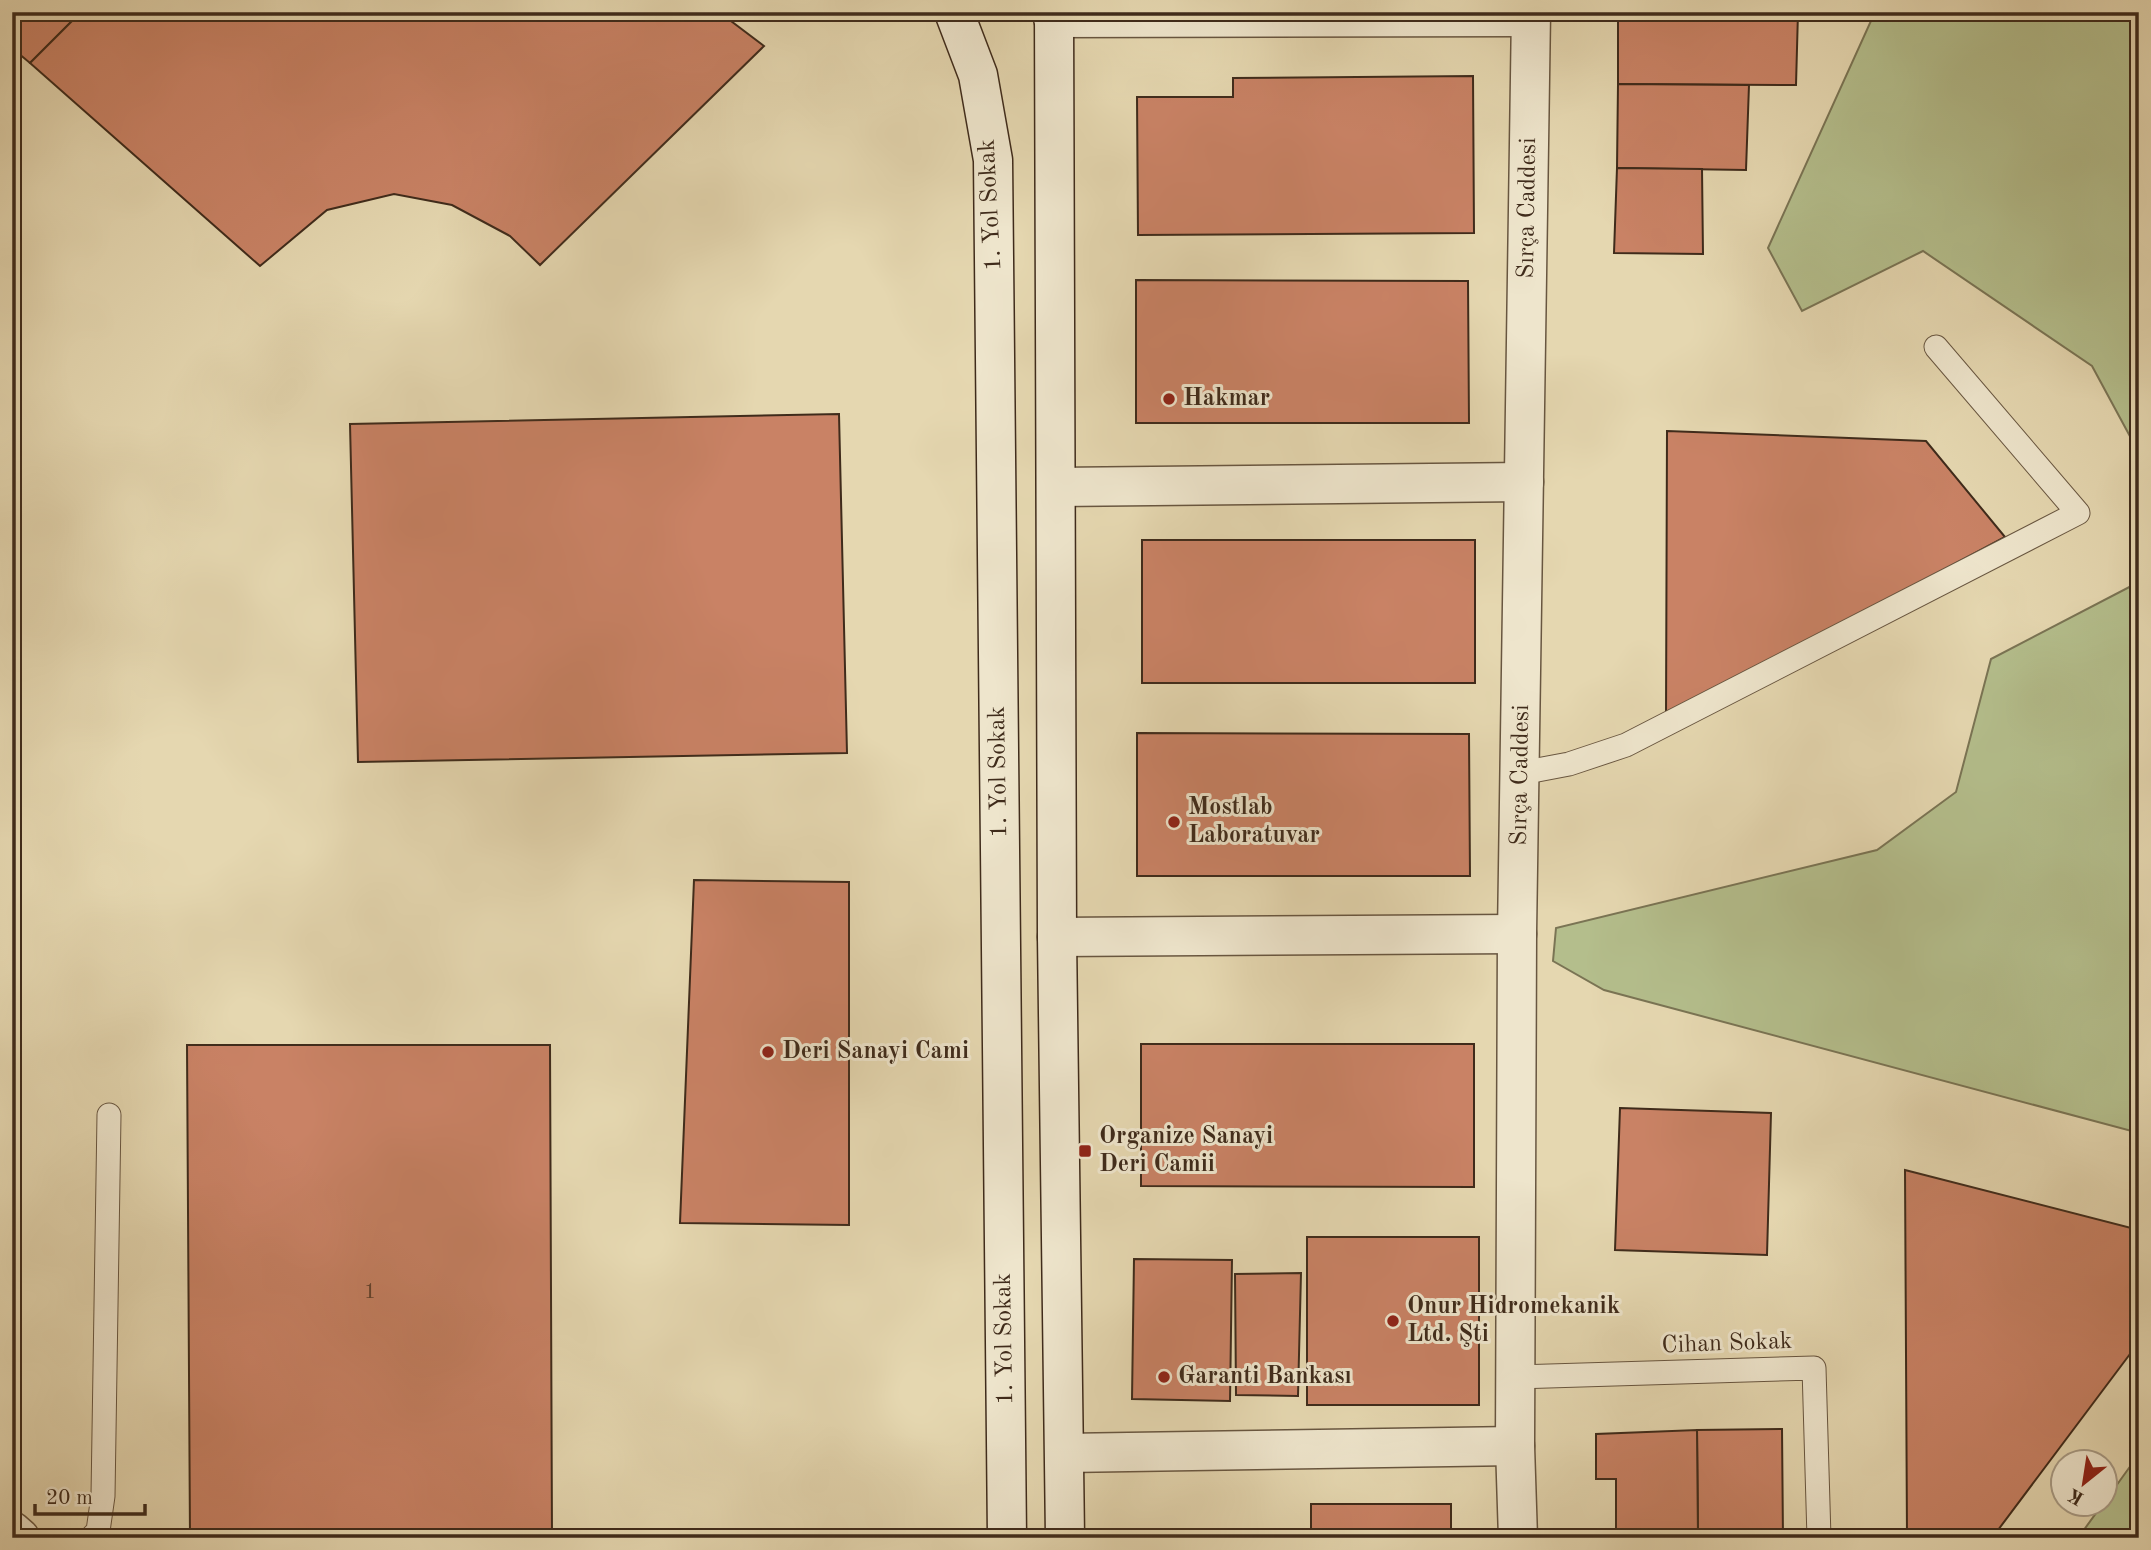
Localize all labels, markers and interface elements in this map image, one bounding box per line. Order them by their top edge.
street label: Sırça Caddesi [1515,137,1541,279]
street label: 1. Yol Sokak [976,139,1006,271]
place label: Hakmar [1183,387,1270,411]
marker: Hakmar [1161,391,1177,407]
street label: Sırça Caddesi [1508,704,1534,846]
street label: 1. Yol Sokak [986,706,1012,838]
place label: Mostlab Laboratuvar [1188,796,1320,848]
marker: Mostlab Laboratuvar [1166,814,1182,830]
place label: Deri Sanayi Cami [782,1040,969,1064]
marker: Deri Sanayi Cami [760,1044,776,1060]
place label: Organize Sanayi Deri Camii [1099,1125,1273,1177]
marker: Organize Sanayi Deri Camii [1077,1143,1093,1159]
street label: 1. Yol Sokak [992,1273,1018,1405]
house number: 1 [364,1282,376,1303]
place label: Onur Hidromekanik Ltd. Şti [1407,1295,1620,1347]
marker: Onur Hidromekanik Ltd. Şti [1385,1313,1401,1329]
street label: Cihan Sokak [1661,1330,1793,1358]
place label: Garanti Bankası [1178,1365,1352,1389]
marker: Garanti Bankası [1156,1369,1172,1385]
north arrow [2050,1448,2120,1518]
scale bar [35,1473,145,1517]
text: K [2065,1483,2088,1507]
text: 20 m [46,1488,93,1509]

